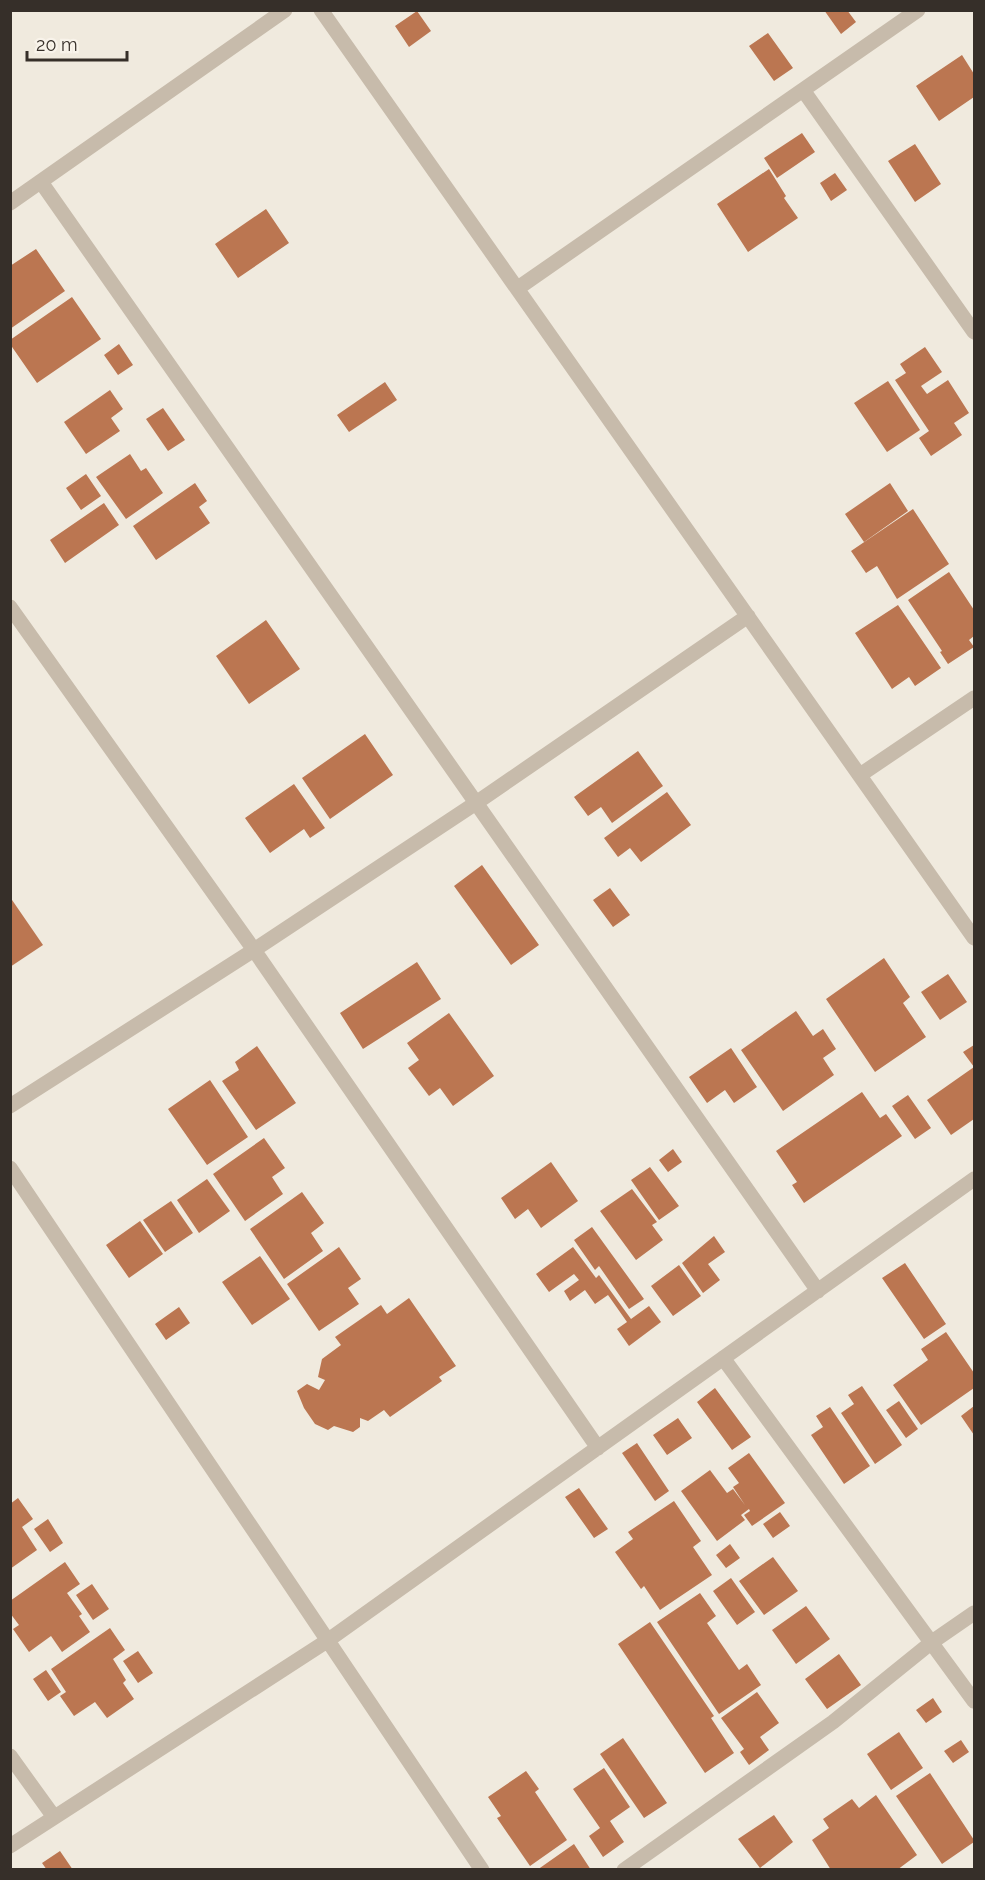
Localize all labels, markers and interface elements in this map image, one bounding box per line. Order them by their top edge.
scale bar [27,24,128,62]
text: 20 m [36,34,78,55]

